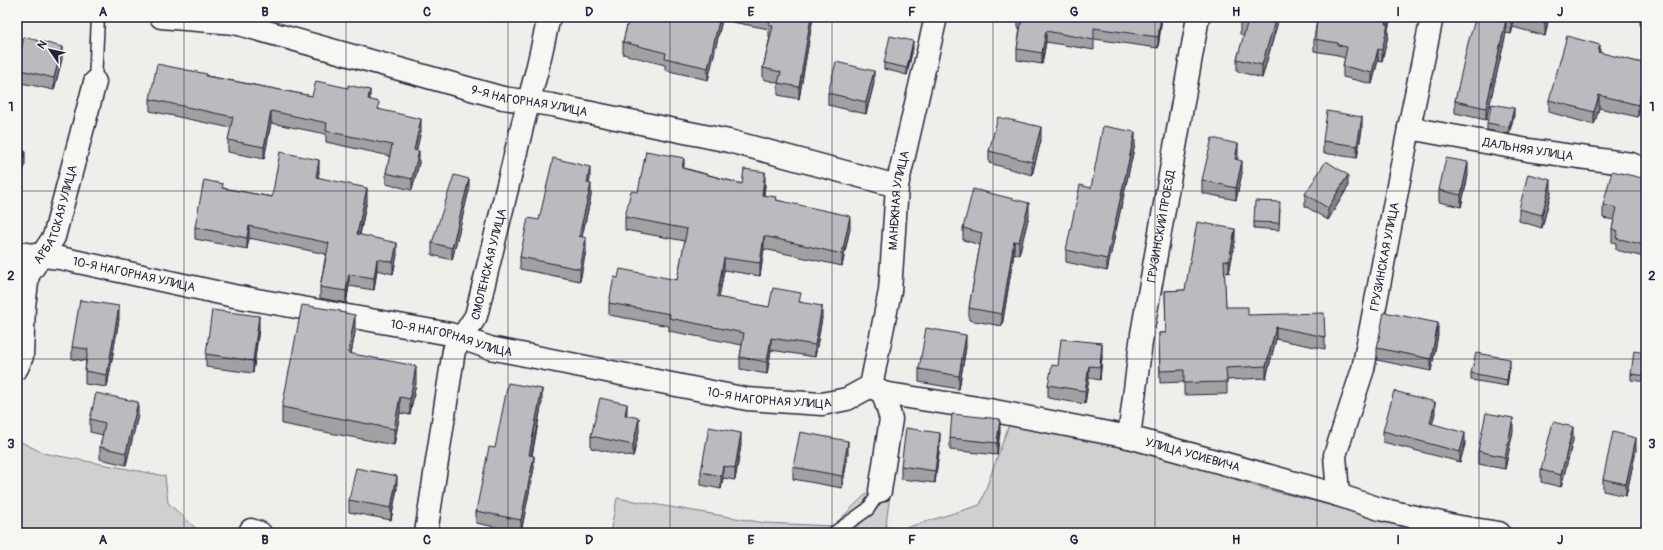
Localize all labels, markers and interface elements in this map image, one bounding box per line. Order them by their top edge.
text: A [99,4,108,20]
text: B [261,4,269,20]
text: C [423,4,431,20]
text: D [585,4,593,20]
text: E [748,4,755,20]
text: F [908,4,916,20]
text: G [1070,4,1079,20]
text: H [1232,4,1240,20]
text: I [1396,4,1400,20]
text: J [1557,4,1563,20]
north arrow [30,30,70,70]
text: N [35,38,50,51]
street label: 9-Я НАГОРНАЯ УЛИЦА [469,82,589,120]
text: 1 [8,99,14,115]
text: 1 [1649,99,1655,115]
street label: ДАЛЬНЯЯ УЛИЦА [1481,134,1575,164]
street label: МАНЕЖНАЯ УЛИЦА [885,149,912,251]
street label: АРБАТСКАЯ УЛИЦА [30,163,80,267]
street label: ГРУЗИНСКИЙ ПРОЕЗД [1144,168,1178,284]
street label: ГРУЗИНСКАЯ УЛИЦА [1367,201,1402,312]
street label: СМОЛЕНСКАЯ УЛИЦА [468,207,509,323]
street label: 10-Я НАГОРНАЯ УЛИЦА [71,253,197,295]
text: 2 [7,268,15,284]
text: 2 [1648,268,1656,284]
street label: 10-Я НАГОРНАЯ УЛИЦА [389,316,514,360]
street label: 10-Я НАГОРНАЯ УЛИЦА [706,384,833,412]
street label: УЛИЦА УСИЕВИЧА [1144,434,1242,475]
text: 3 [7,436,15,452]
text: 3 [1648,436,1656,452]
text: A [99,532,108,548]
text: B [261,532,269,548]
text: C [423,532,431,548]
text: D [585,532,593,548]
text: E [748,532,755,548]
text: F [908,532,916,548]
text: G [1070,532,1079,548]
text: H [1232,532,1240,548]
text: I [1396,532,1400,548]
text: J [1557,532,1563,548]

